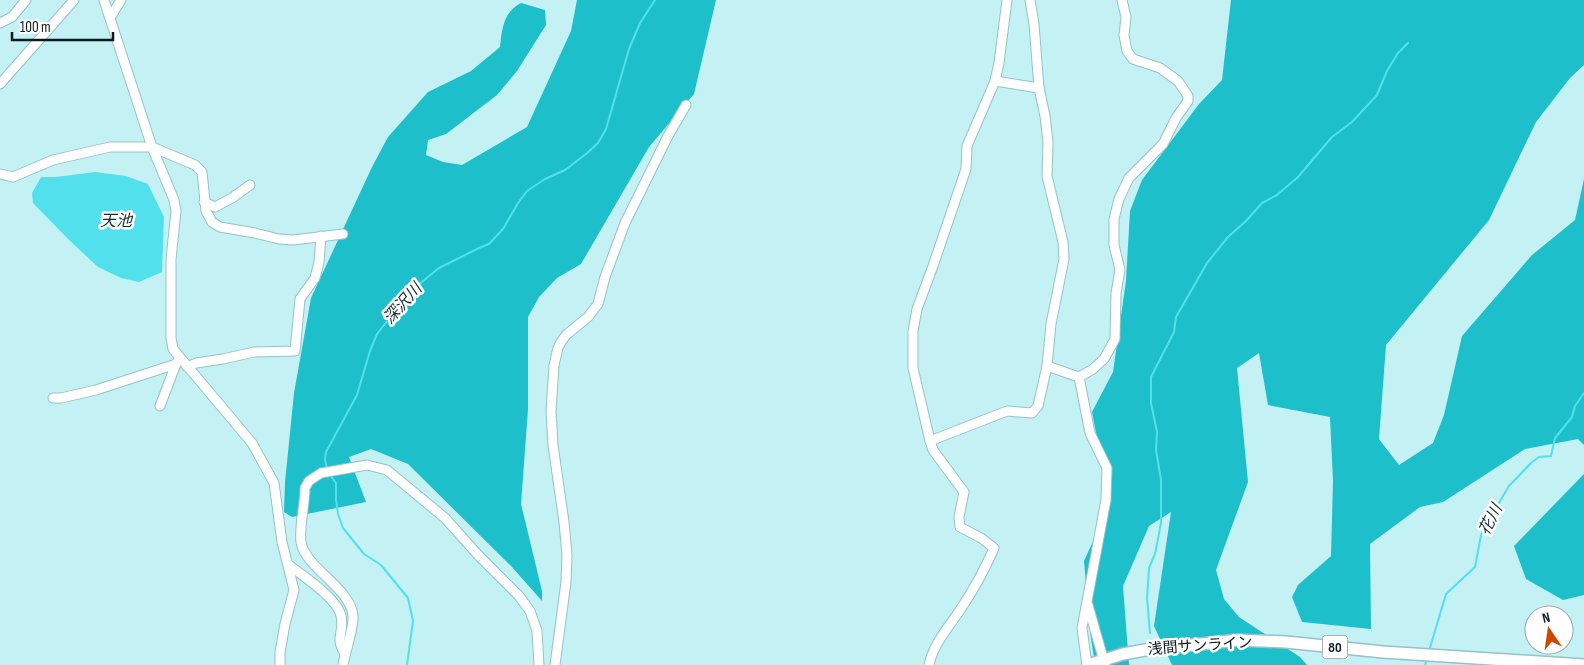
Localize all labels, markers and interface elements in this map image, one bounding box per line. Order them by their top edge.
scale bar [12,10,114,42]
text: 100 m [20,18,51,37]
water label: 天池 [100,212,134,231]
water label: 深沢川 [380,278,427,328]
water label: 花川 [1475,500,1508,539]
north arrow [1524,605,1574,655]
text: N [1541,609,1552,627]
street label: 浅間サンライン [1147,633,1253,659]
road number: 80 [1322,636,1348,659]

